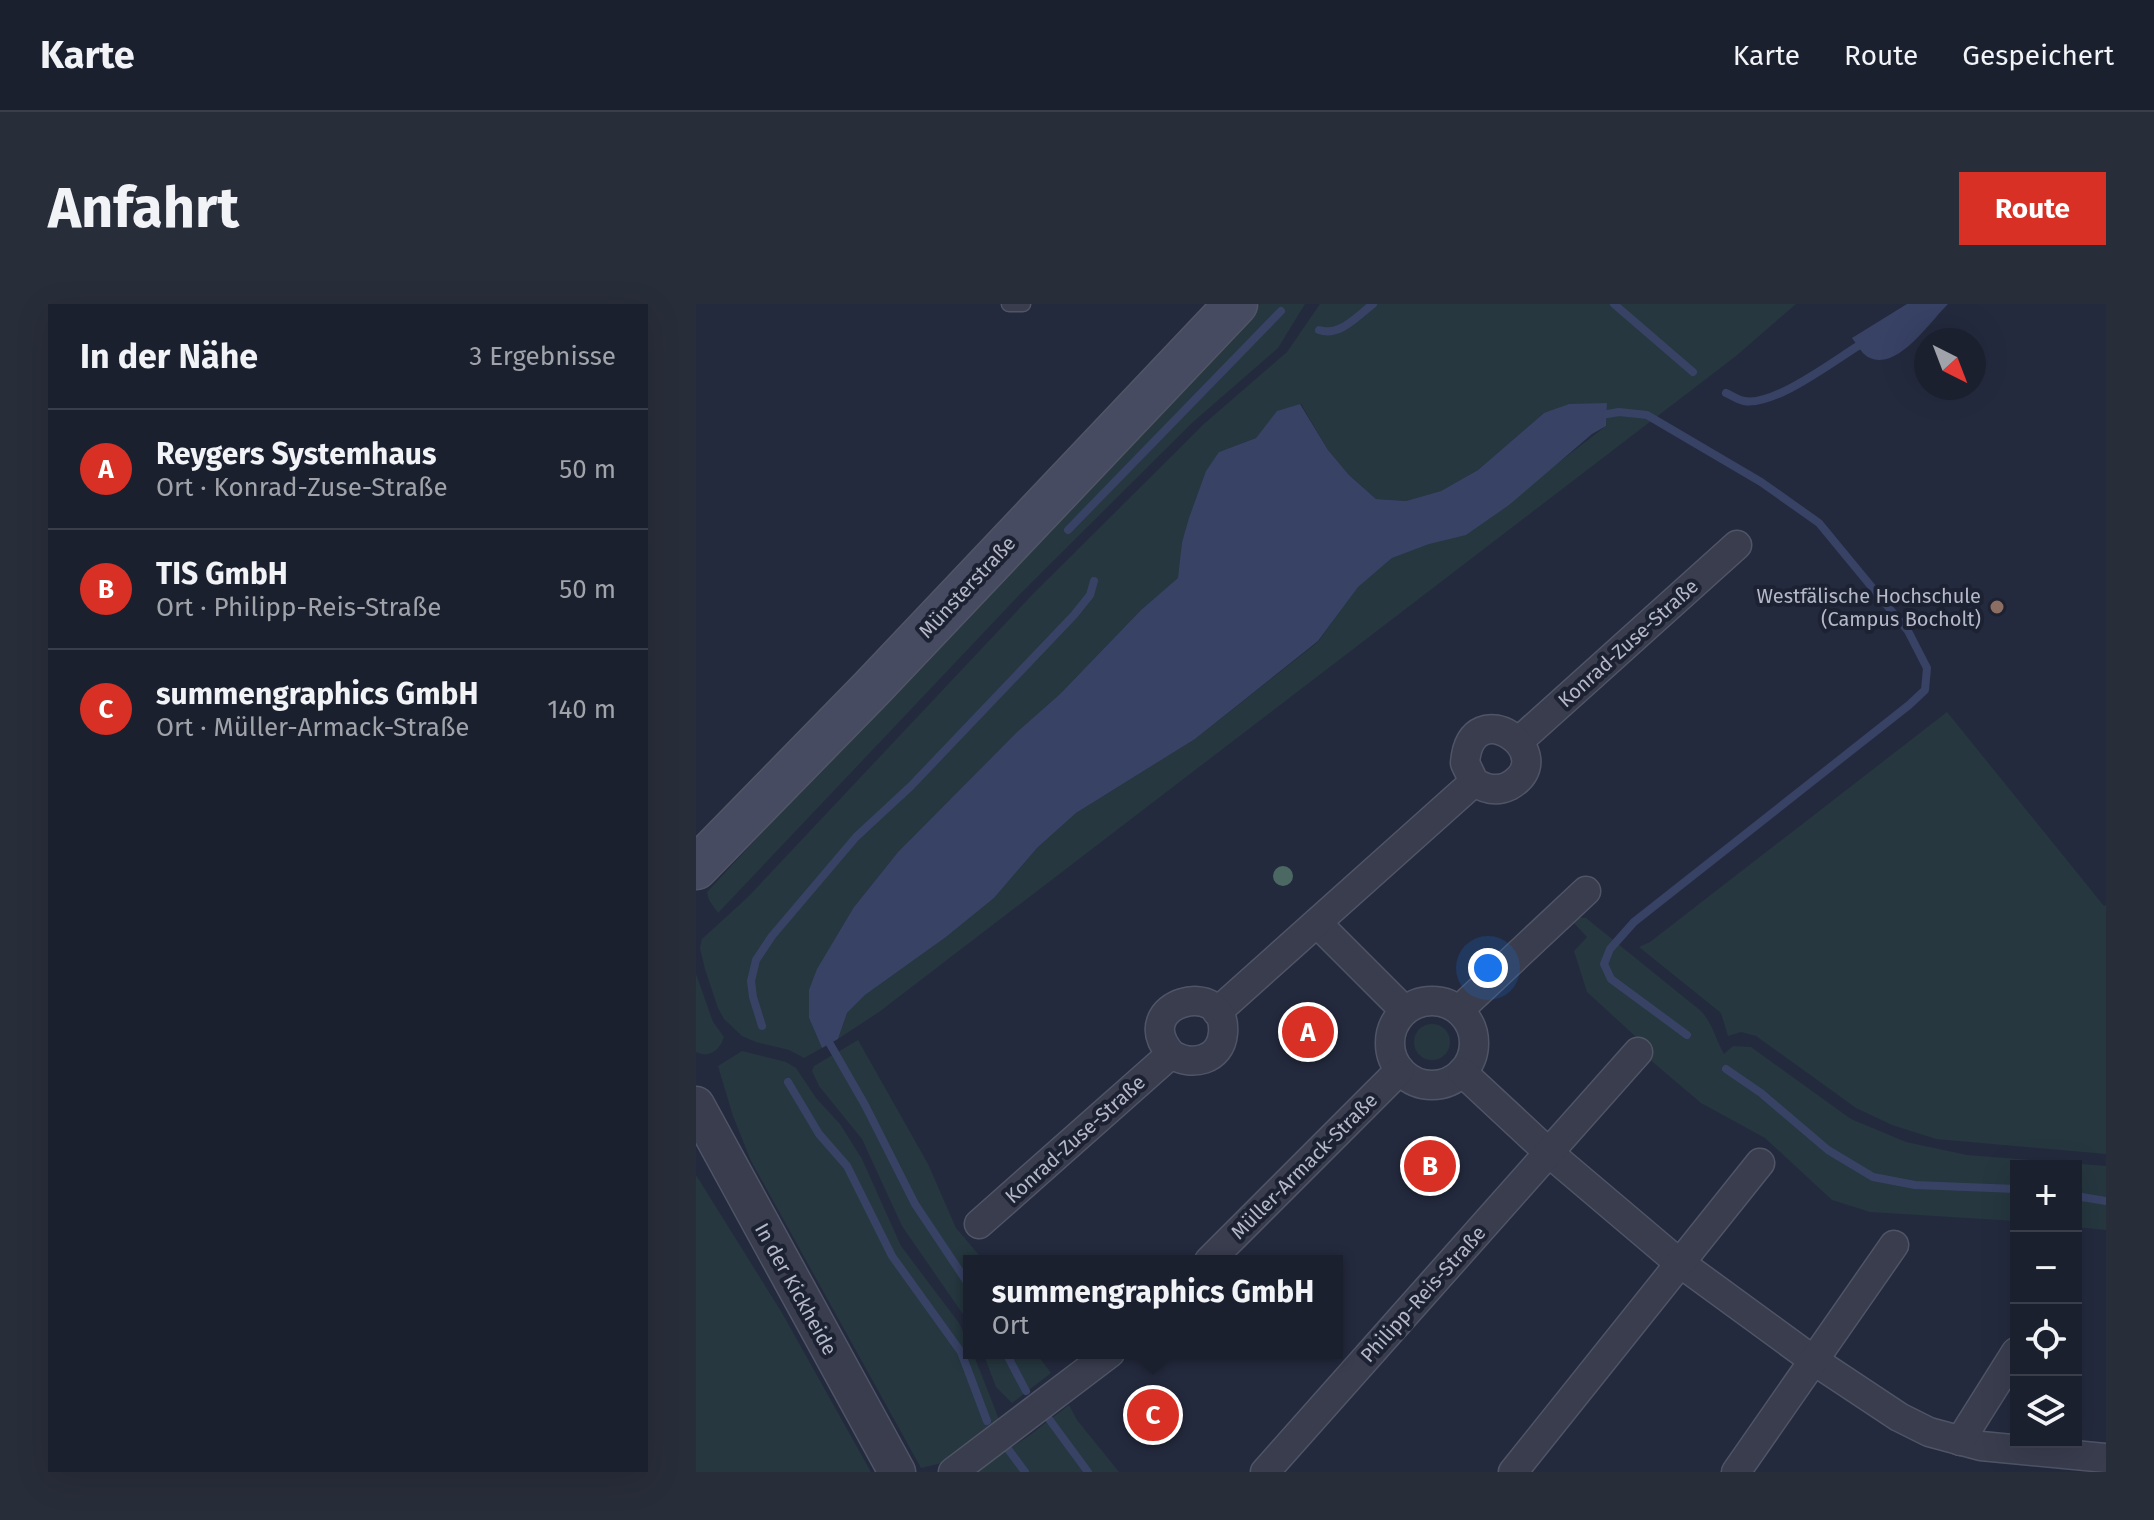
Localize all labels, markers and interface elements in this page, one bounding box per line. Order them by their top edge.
text: Karte [40,32,135,78]
text: Karte [1733,39,1800,72]
text: Route [1844,39,1918,72]
text: Gespeichert [1962,39,2114,72]
button: Route [1959,172,2106,245]
text: Anfahrt [48,175,239,242]
north arrow [1914,328,1986,400]
text: In der Nähe [80,336,258,377]
text: 3 Ergebnisse [469,341,616,372]
text: Reygers Systemhaus [156,436,436,472]
text: A [98,454,114,485]
text: 50 m [559,454,616,485]
text: Ort · Konrad-Zuse-Straße [156,472,448,503]
street label: Münsterstraße [914,531,1020,643]
text: TIS GmbH [156,556,288,592]
text: B [98,574,114,605]
text: 50 m [559,574,616,605]
street label: Konrad-Zuse-Straße [1553,574,1703,712]
place label: Westfälische Hochschule (Campus Bocholt) [1756,584,1981,631]
text: Ort · Philipp-Reis-Straße [156,592,441,623]
marker: Westfälische Hochschule (Campus Bocholt) [1988,598,2006,616]
text: summengraphics GmbH [156,676,478,712]
text: C [99,694,113,725]
text: 140 m [547,694,616,725]
text: Ort · Müller-Armack-Straße [156,712,470,743]
your location [1468,948,1508,988]
pin: A [1282,1002,1334,1062]
street label: Konrad-Zuse-Straße [1000,1070,1150,1208]
street label: Müller-Armack-Straße [1226,1088,1382,1244]
pin: B [1404,1136,1456,1196]
map controls [2010,1160,2082,1448]
button: + [2010,1160,2082,1232]
street label: In der Kickheide [750,1219,842,1359]
street label: Philipp-Reis-Straße [1355,1221,1491,1367]
button: − [2010,1232,2082,1304]
popup [963,1255,1343,1359]
text: summengraphics GmbH [992,1274,1314,1310]
button: locate [2010,1304,2082,1376]
text: Ort [992,1310,1029,1341]
button: layers [2010,1376,2082,1448]
pin: C [1127,1385,1179,1445]

